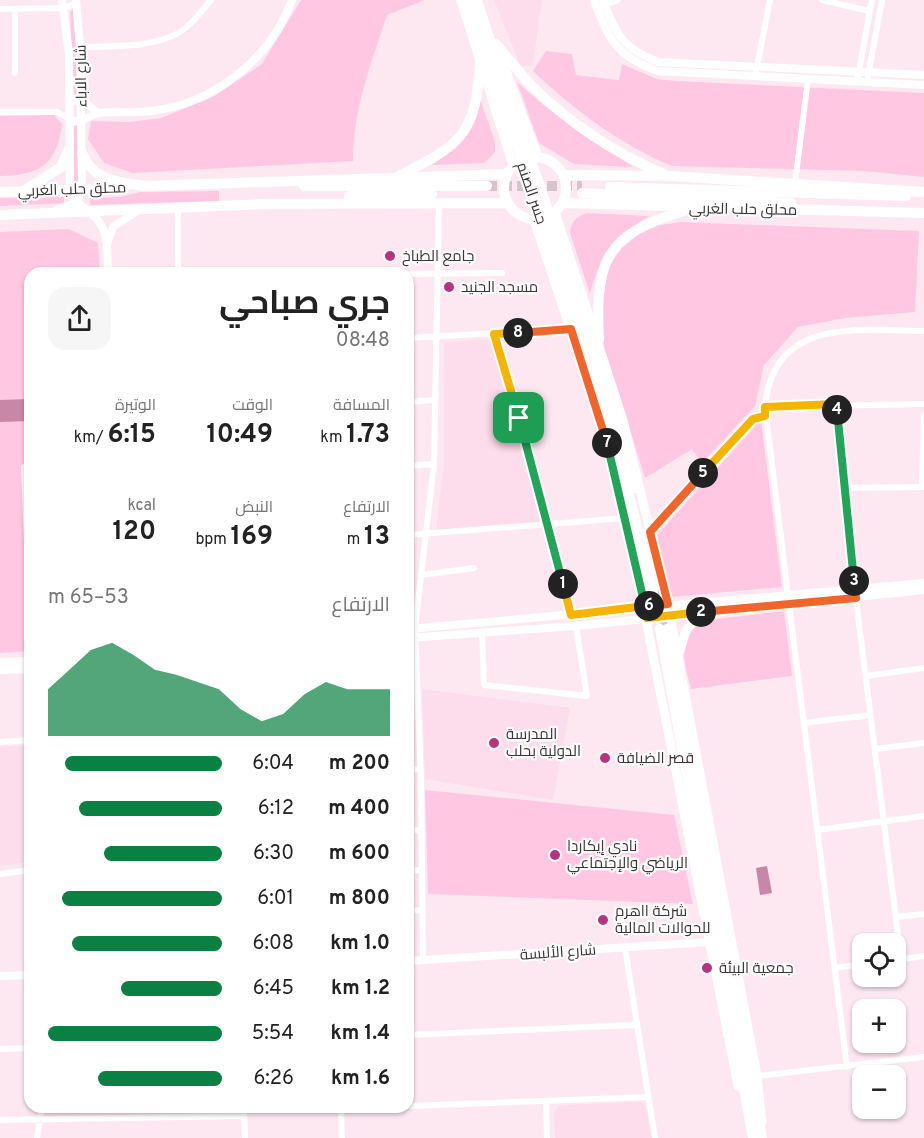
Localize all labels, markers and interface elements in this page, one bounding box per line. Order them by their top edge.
street label: شارع الاباء [72,44,93,108]
street label: جسر الصنم [511,160,550,227]
street label: محلق حلب الغربي [18,179,127,203]
street label: محلق حلب الغربي [689,200,797,222]
place label: جامع الطباخ [402,248,474,267]
marker: جامع الطباخ [383,249,397,263]
place label: مسجد الجنيد [461,279,538,298]
marker: مسجد الجنيد [442,280,456,294]
text: جري صباحي [219,284,390,326]
button: share [48,287,111,350]
pin: 8 [503,318,533,348]
text: 8 [513,323,523,343]
text: 08:48 [336,328,390,354]
pin [493,392,544,443]
pin: 4 [822,395,852,425]
text: الوتيرة [115,396,156,416]
text: الوقت [232,396,273,416]
text: المسافة [333,396,390,416]
text: 4 [832,400,842,420]
icon: arrive [502,401,535,434]
text: 6:15 [107,419,156,452]
text: 10:49 [206,419,273,452]
text: 1.73 [346,419,390,452]
text: /km [74,428,107,448]
text: km [320,428,346,448]
pin: 7 [592,428,622,458]
text: 7 [603,433,611,453]
pin: 5 [688,458,718,488]
text: 5 [698,463,708,483]
text: kcal [128,496,156,516]
text: النبض [235,498,273,518]
text: الارتفاع [343,498,390,518]
text: 120 [113,516,156,549]
text: 169 [231,521,273,554]
text: 13 [364,521,390,554]
text: bpm [195,530,231,550]
text: m [347,530,364,550]
pin: 3 [839,566,869,596]
pin: 1 [548,569,578,599]
text: 3 [849,571,859,591]
text: 1 [560,574,566,594]
text: 53–65 m [48,585,129,611]
pin: 6 [634,591,664,621]
text: الارتفاع [331,593,390,619]
text: 6 [644,596,654,616]
pin: 2 [686,597,716,627]
text: 2 [696,602,706,622]
place label: المدرسة الدولية بحلب [506,726,581,762]
marker: المدرسة الدولية بحلب [487,736,501,750]
place label: قصر الضيافة [617,750,694,769]
text: 6:04 [252,751,294,777]
text: 200 m [329,751,390,777]
marker: قصر الضيافة [598,751,612,765]
text: 6:12 [258,796,294,822]
text: 400 m [328,796,390,822]
place label: نادي إيكاردا الرياضي والإجتماعي [567,838,688,875]
text: 6:30 [253,841,294,867]
text: 600 m [329,841,390,867]
marker: نادي إيكاردا الرياضي والإجتماعي [548,848,562,862]
text: 6:01 [257,886,294,912]
text: 800 m [329,886,390,912]
place label: شركة ااهرم للحوالات المالية [615,903,710,939]
marker: شركة ااهرم للحوالات المالية [596,913,610,927]
text: 6:08 [253,931,294,957]
text: 1.0 km [330,931,390,957]
map controls [852,933,906,1119]
button: locate [852,933,906,987]
street label: شارع الألبسة [519,941,597,966]
place label: جمعية البيئة [719,960,794,979]
marker: جمعية البيئة [700,961,714,975]
text: 6:45 [253,976,294,1002]
text: 1.2 km [331,976,390,1002]
button: + [852,999,906,1053]
text: 5:54 [252,1021,294,1047]
text: 1.4 km [330,1021,390,1047]
button: − [852,1065,906,1119]
text: 6:26 [253,1066,294,1092]
text: 1.6 km [331,1066,390,1092]

